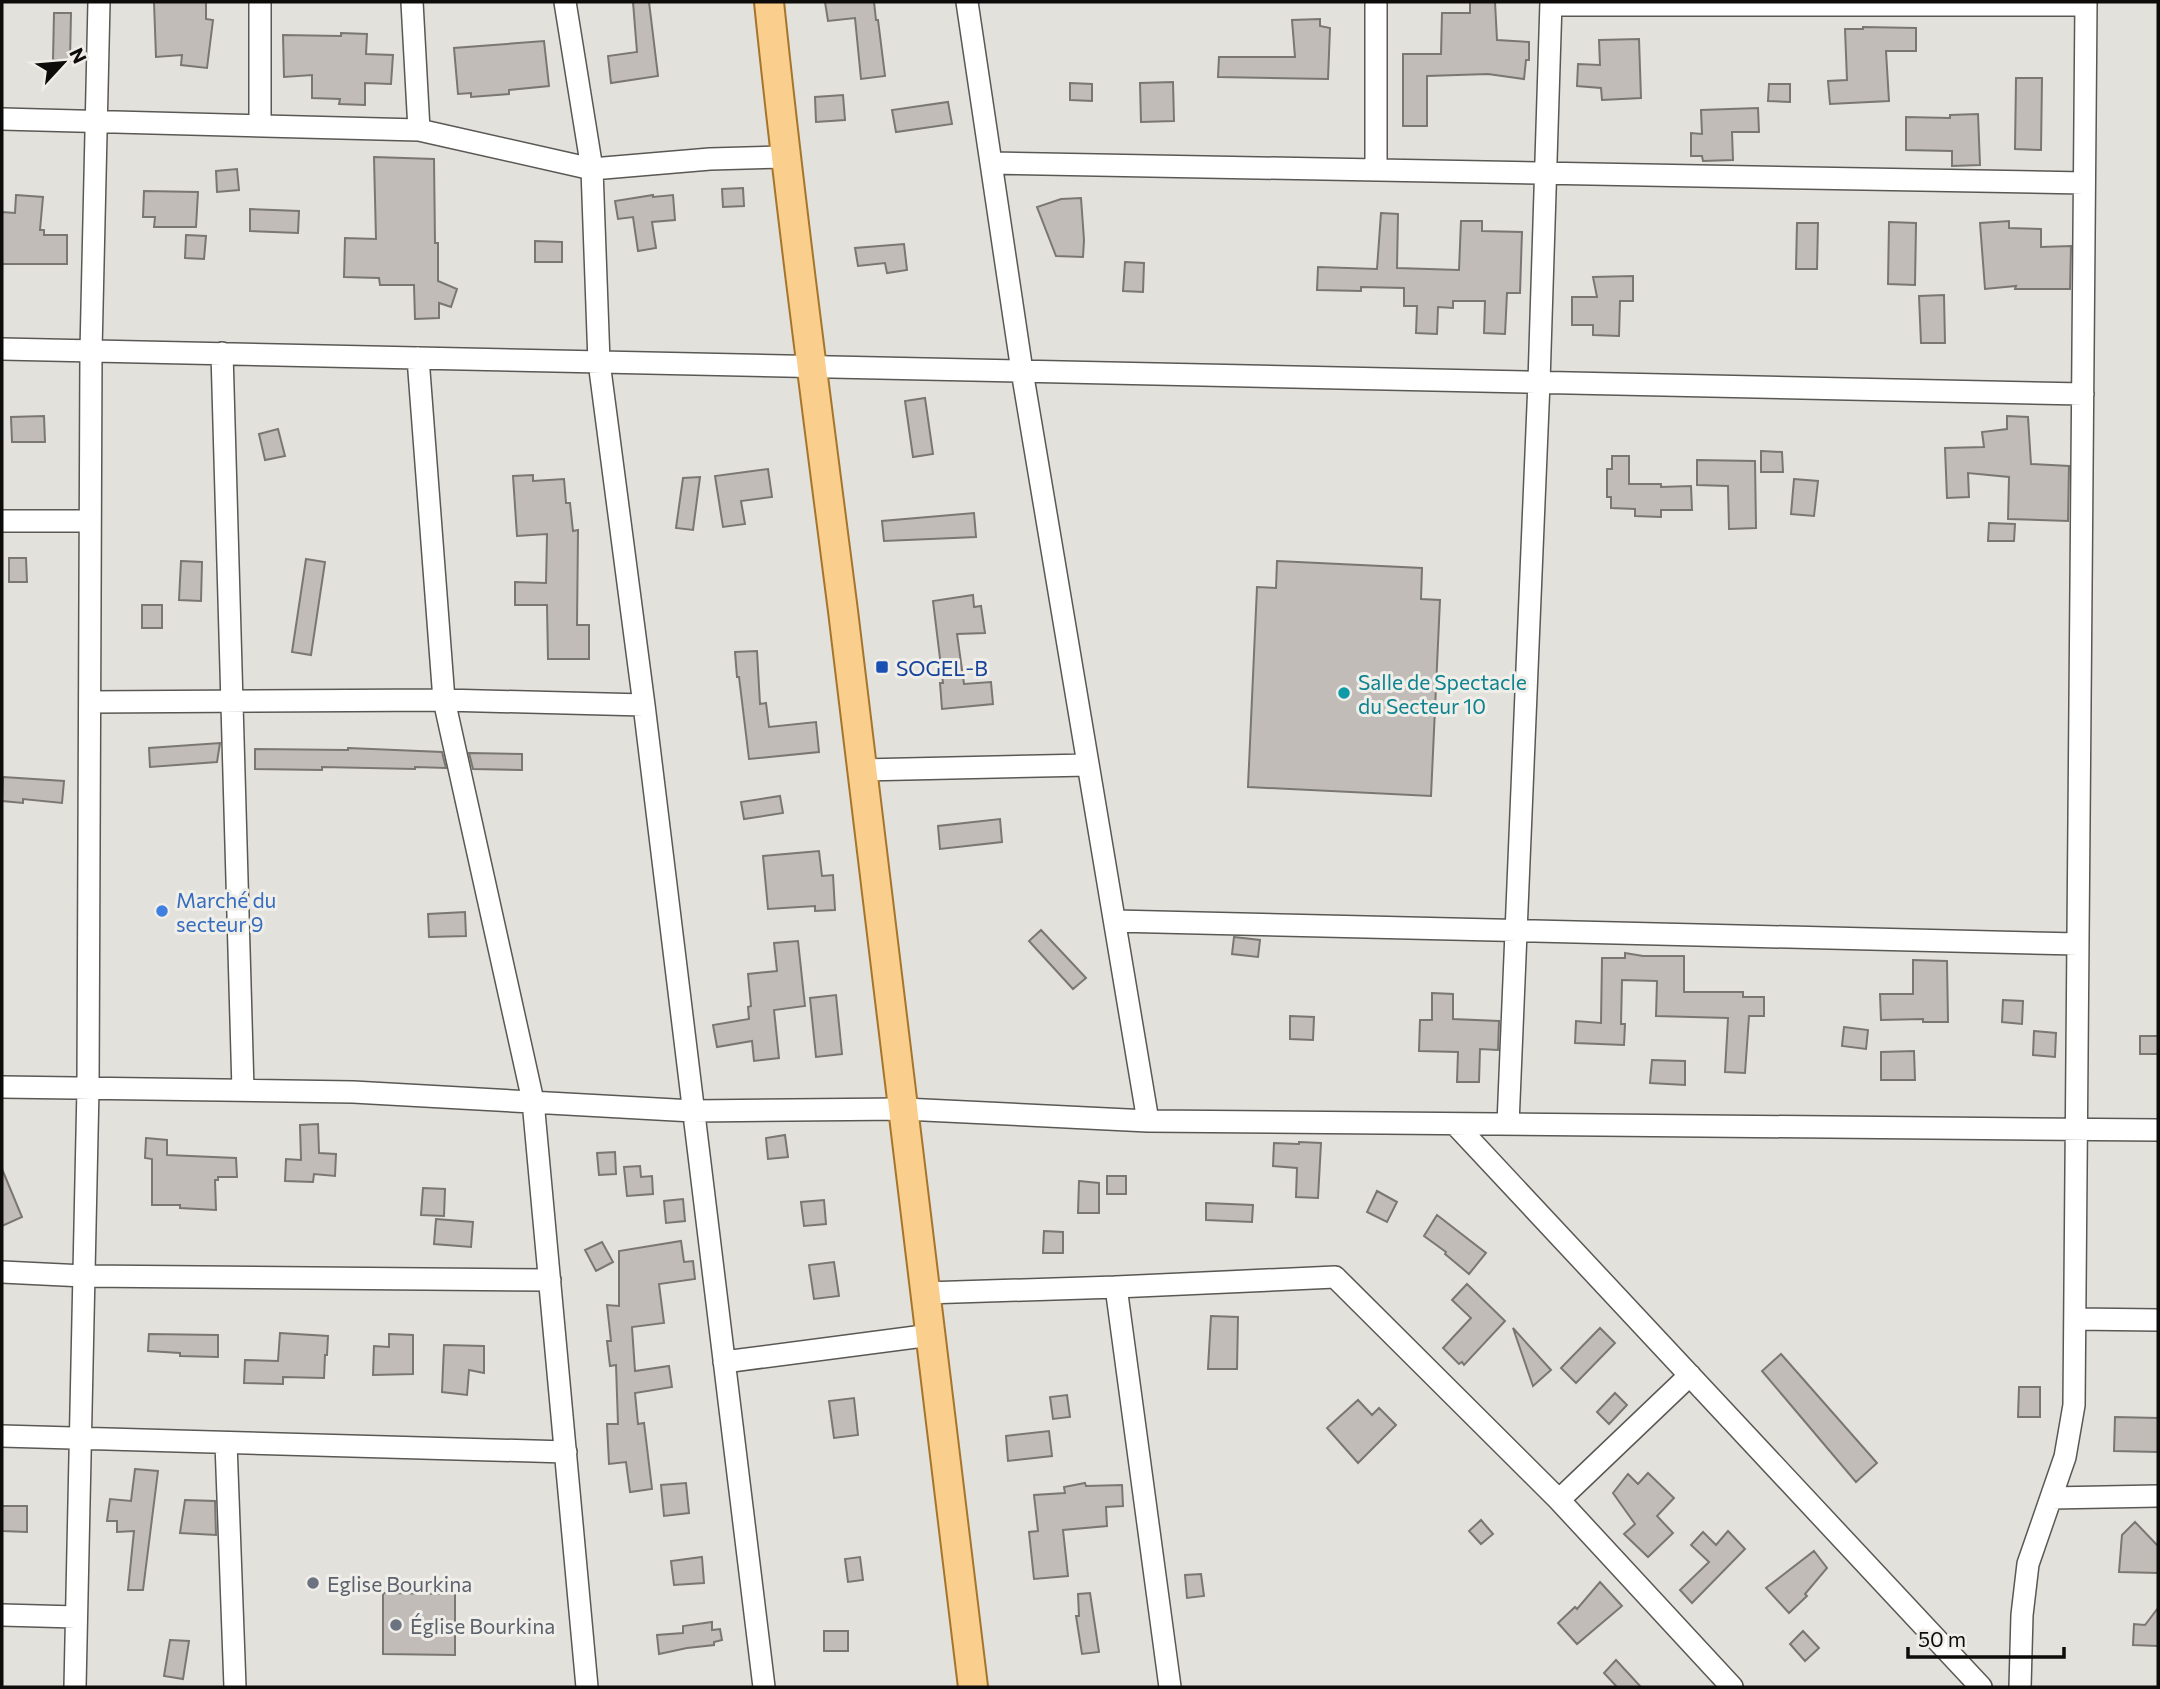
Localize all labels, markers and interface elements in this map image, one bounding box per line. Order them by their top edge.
north arrow [28,28,98,98]
text: N [65,44,92,67]
place label: SOGEL-B [896,655,988,680]
marker: SOGEL-B [874,659,890,675]
place label: Salle de Spectacle du Secteur 10 [1358,669,1527,718]
marker: Salle de Spectacle du Secteur 10 [1336,685,1352,701]
place label: Marché du secteur 9 [176,887,276,936]
marker: Marché du secteur 9 [154,903,170,919]
place label: Eglise Bourkina [327,1571,472,1596]
marker: Eglise Bourkina [305,1575,321,1591]
place label: Église Bourkina [410,1613,555,1638]
scale bar [1908,1616,2064,1660]
marker: Église Bourkina [388,1617,404,1633]
text: 50 m [1918,1626,1966,1651]

